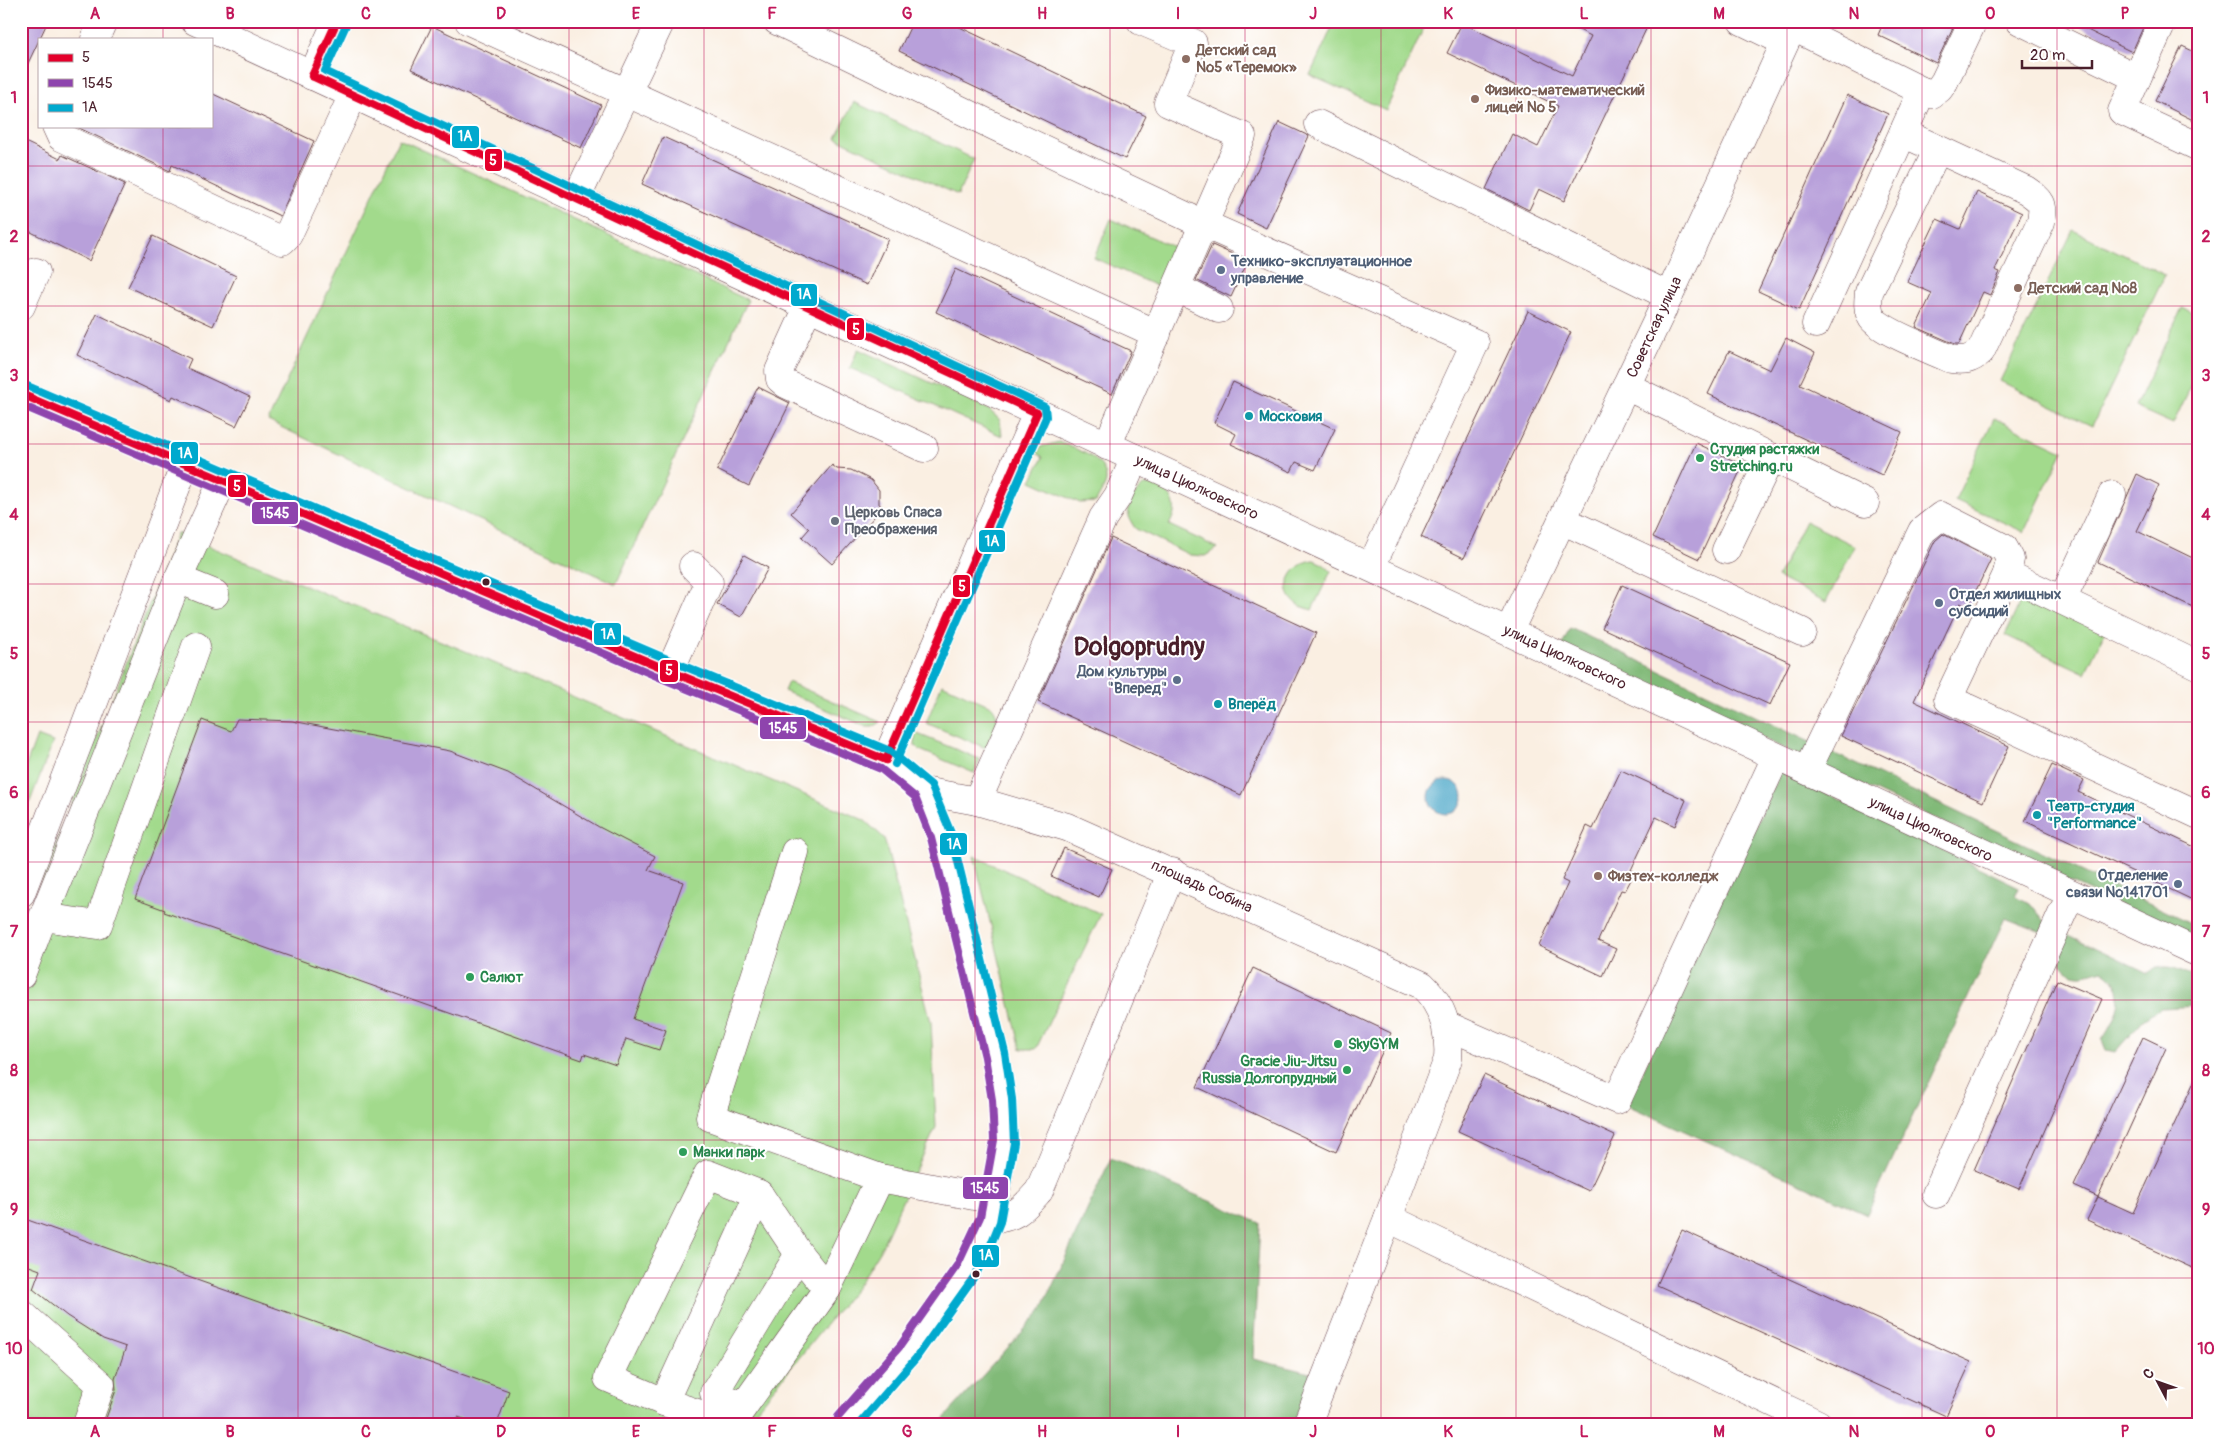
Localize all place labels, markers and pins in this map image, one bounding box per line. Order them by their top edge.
place label: Детский сад №5 «Теремок» [1195,41,1297,77]
marker: Детский сад №5 «Теремок» [1180,53,1192,65]
place label: Физико-математический лицей № 5 [1484,81,1645,117]
marker: Физико-математический лицей № 5 [1469,93,1481,105]
place label: Технико-эксплуатационное управление [1230,252,1413,288]
marker: Технико-эксплуатационное управление [1215,264,1227,276]
place label: Детский сад №8 [2027,279,2137,298]
marker: Детский сад №8 [2012,282,2024,294]
place label: Московия [1259,407,1322,426]
marker: Московия [1243,410,1255,422]
place label: Студия растяжки Stretching.ru [1710,440,1819,476]
marker: Студия растяжки Stretching.ru [1694,452,1706,464]
place label: Церковь Спаса Преображения [845,503,942,539]
marker: Церковь Спаса Преображения [829,515,841,527]
unlabelled marker [481,577,491,587]
place label: Отдел жилищных субсидий [1948,585,2062,621]
marker: Отдел жилищных субсидий [1933,597,1945,609]
place label: Дом культуры "Вперед" [1076,662,1167,698]
marker: Дом культуры "Вперед" [1171,674,1183,686]
place label: Вперёд [1228,695,1277,714]
marker: Вперёд [1212,698,1224,710]
place label: Театр-студия "Performance" [2046,797,2142,833]
marker: Театр-студия "Performance" [2031,809,2043,821]
place label: Отделение связи №141701 [2065,866,2169,902]
place label: Физтех-колледж [1607,867,1719,886]
marker: Физтех-колледж [1592,870,1604,882]
marker: Отделение связи №141701 [2172,878,2184,890]
place label: Салют [480,968,524,987]
marker: Салют [464,971,476,983]
place label: SkyGYM [1348,1035,1399,1054]
marker: SkyGYM [1332,1038,1344,1050]
place label: Gracie Jiu-Jitsu Russia Долгопрудный [1202,1052,1337,1088]
marker: Gracie Jiu-Jitsu Russia Долгопрудный [1341,1064,1353,1076]
place label: Манки парк [693,1143,766,1162]
marker: Манки парк [677,1146,689,1158]
unlabelled marker [971,1269,981,1279]

